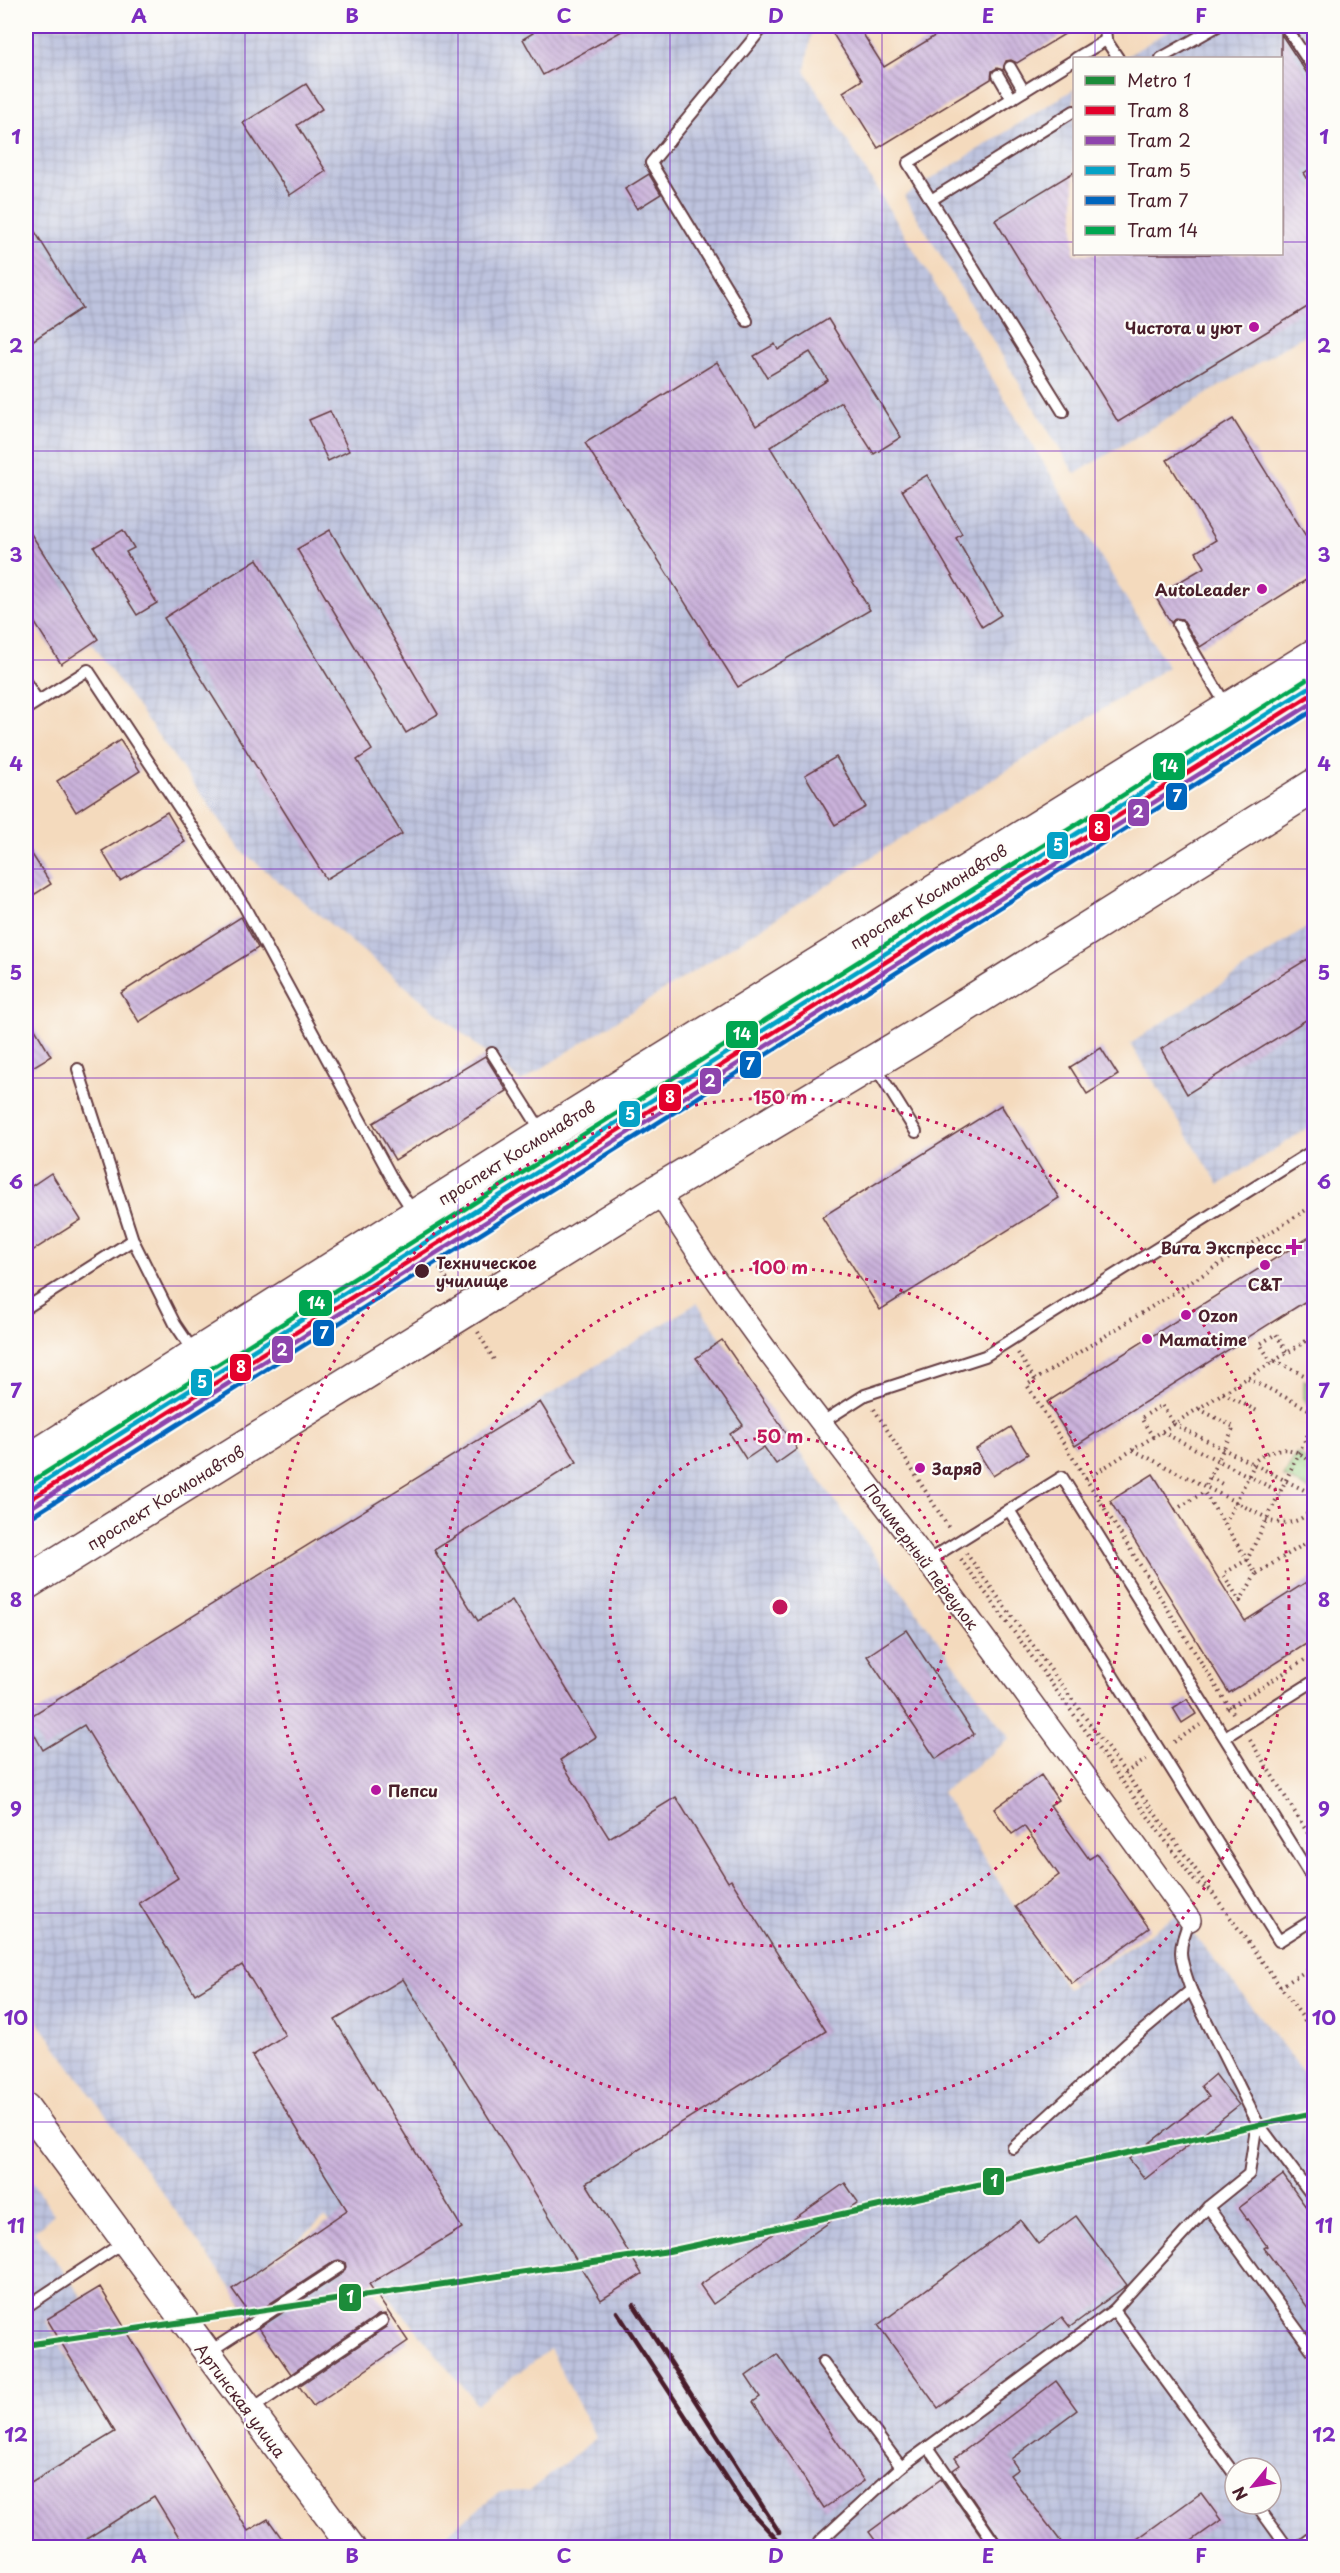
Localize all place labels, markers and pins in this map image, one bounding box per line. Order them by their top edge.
place label: Чистота и уют [1125,315,1243,339]
marker: Чистота и уют [1247,320,1261,334]
place label: AutoLeader [1155,577,1251,601]
marker: AutoLeader [1255,582,1269,596]
place label: Вита Экспресс [1160,1235,1282,1259]
marker: Вита Экспресс [1287,1240,1301,1254]
place label: Техническое училище [436,1250,537,1292]
marker: С&Т [1258,1258,1272,1272]
marker: Техническое училище [413,1262,431,1280]
place label: С&Т [1248,1272,1282,1296]
place label: Ozon [1198,1303,1238,1327]
marker: Ozon [1179,1308,1193,1322]
place label: Mamatime [1159,1327,1247,1351]
marker: Mamatime [1140,1332,1154,1346]
place label: Заряд [931,1456,982,1480]
marker: Заряд [913,1461,927,1475]
centre of rings [770,1597,790,1617]
place label: Пепси [388,1778,438,1802]
marker: Пепси [369,1783,383,1797]

